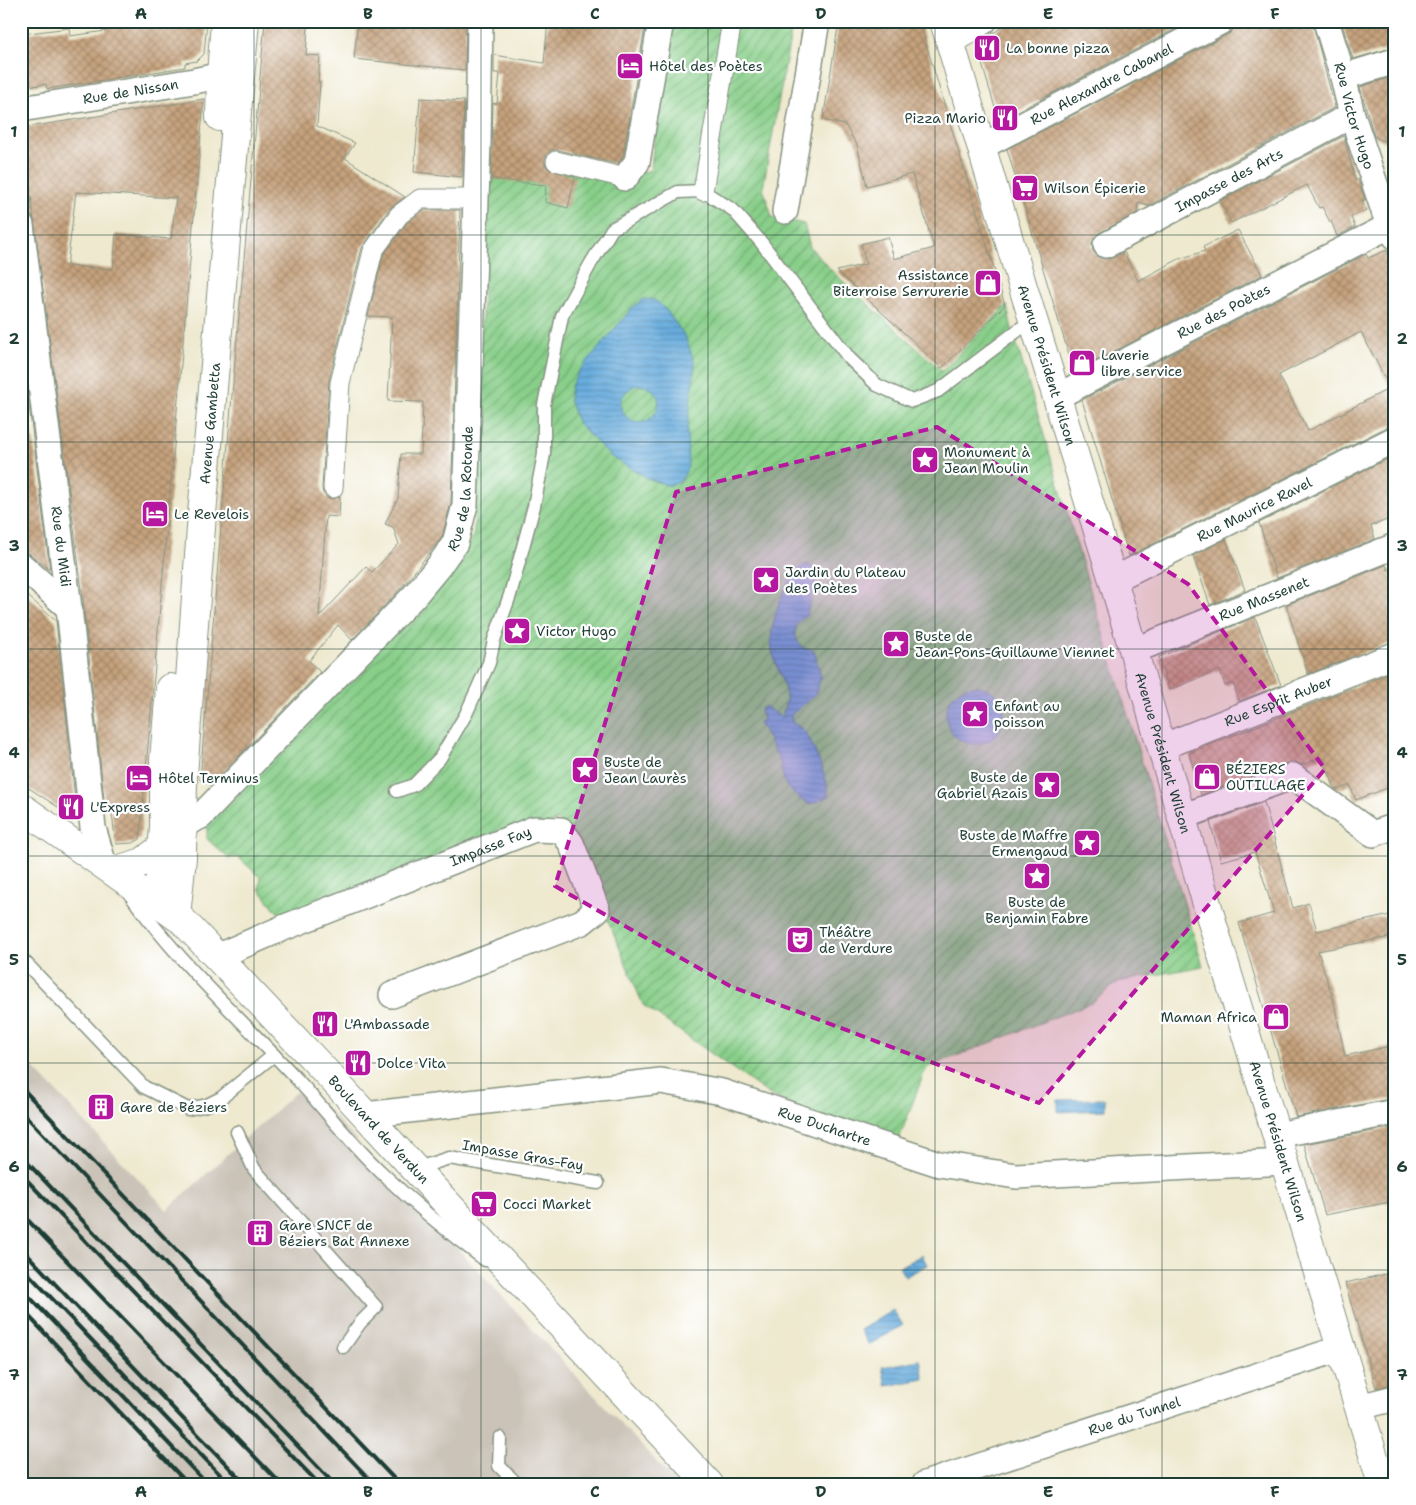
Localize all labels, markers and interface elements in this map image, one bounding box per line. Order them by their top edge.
text: A [135,3,147,24]
text: B [363,3,373,24]
text: C [590,3,600,24]
text: D [815,3,827,24]
text: E [1043,3,1053,24]
text: F [1270,3,1280,24]
restaurant icon: La bonne pizza [972,33,1002,63]
place label: La bonne pizza [1006,39,1110,57]
street label: Rue Alexandre Cabanel [1027,39,1177,129]
hotel icon: Hôtel des Poètes [615,51,645,81]
place label: Hôtel des Poètes [649,57,763,75]
street label: Rue Victor Hugo [1330,60,1378,172]
street label: Rue de Nissan [82,75,180,108]
restaurant icon: Pizza Mario [990,103,1020,133]
place label: Pizza Mario [905,109,986,127]
text: 1 [10,121,18,142]
text: 1 [1398,121,1406,142]
street label: Impasse des Arts [1172,144,1286,216]
supermarket icon: Wilson Épicerie [1010,173,1040,203]
place label: Wilson Épicerie [1044,179,1146,197]
place label: Assistance Biterroise Serrurerie [833,266,969,300]
shop icon: Assistance Biterroise Serrurerie [973,268,1003,298]
street label: Rue des Poètes [1174,280,1273,342]
street label: Avenue Président Wilson [1014,282,1080,448]
text: 2 [8,328,20,349]
text: 2 [1396,328,1408,349]
place label: Laverie libre service [1101,346,1182,380]
shop icon: Laverie libre service [1067,348,1097,378]
street label: Avenue Gambetta [196,362,224,485]
street label: Rue de la Rotonde [443,426,477,555]
place label: Monument à Jean Moulin [944,443,1030,477]
place icon: Monument à Jean Moulin [910,445,940,475]
street label: Rue Maurice Ravel [1194,473,1316,546]
hotel icon: Le Revelois [140,499,170,529]
street label: Rue du Midi [47,505,75,588]
place label: Le Revelois [174,505,249,523]
text: 3 [8,535,20,556]
text: 3 [1396,535,1408,556]
place label: Jardin du Plateau des Poètes [785,563,906,597]
place icon: Jardin du Plateau des Poètes [751,565,781,595]
street label: Rue Massenet [1216,572,1312,625]
place icon: Victor Hugo [502,616,532,646]
place label: Victor Hugo [536,622,616,640]
place label: Buste de Jean-Pons-Guillaume Viennet [915,627,1115,661]
place icon: Buste de Jean-Pons-Guillaume Viennet [881,629,911,659]
street label: Avenue Président Wilson [1131,670,1195,836]
street label: Rue Esprit Auber [1222,672,1335,731]
place label: Enfant au poisson [994,697,1060,731]
place icon: Enfant au poisson [960,699,990,729]
text: 4 [8,742,20,763]
text: 4 [1396,742,1408,763]
place label: Buste de Jean Laurès [604,753,687,787]
place icon: Buste de Jean Laurès [570,755,600,785]
place label: BÉZIERS OUTILLAGE [1226,760,1306,794]
shop icon: BÉZIERS OUTILLAGE [1192,762,1222,792]
hotel icon: Hôtel Terminus [124,763,154,793]
place label: Buste de Gabriel Azais [937,768,1028,802]
place label: Hôtel Terminus [158,769,259,787]
place icon: Buste de Gabriel Azais [1032,770,1062,800]
restaurant icon: L'Express [56,792,86,822]
place label: L'Express [90,798,150,816]
street label: Impasse Fay [447,822,534,870]
place label: Buste de Maffre Ermengaud [959,826,1068,860]
place icon: Buste de Maffre Ermengaud [1072,828,1102,858]
place icon: Buste de Benjamin Fabre [1022,861,1052,891]
place label: Buste de Benjamin Fabre [985,893,1089,927]
place label: Théâtre de Verdure [819,923,893,957]
theatre icon: Théâtre de Verdure [785,925,815,955]
text: 5 [9,949,19,970]
text: 5 [1397,949,1407,970]
shop icon: Maman Africa [1261,1002,1291,1032]
place label: Maman Africa [1160,1008,1257,1026]
restaurant icon: L'Ambassade [310,1009,340,1039]
place label: L'Ambassade [344,1015,430,1033]
restaurant icon: Dolce Vita [343,1048,373,1078]
place label: Dolce Vita [377,1054,446,1072]
street label: Avenue Président Wilson [1245,1058,1311,1224]
street label: Boulevard de Verdun [324,1071,433,1188]
building icon: Gare de Béziers [86,1092,116,1122]
place label: Gare de Béziers [120,1098,227,1116]
street label: Rue Duchartre [776,1102,874,1150]
street label: Impasse Gras-Fay [461,1135,585,1175]
text: 6 [8,1156,20,1177]
text: 6 [1396,1156,1408,1177]
supermarket icon: Cocci Market [469,1189,499,1219]
place label: Cocci Market [503,1195,591,1213]
place label: Gare SNCF de Béziers Bat Annexe [279,1216,410,1250]
building icon: Gare SNCF de Béziers Bat Annexe [245,1218,275,1248]
text: 7 [8,1364,20,1385]
text: 7 [1396,1364,1408,1385]
street label: Rue du Tunnel [1086,1392,1183,1439]
text: A [135,1481,147,1502]
text: B [363,1481,373,1502]
text: C [590,1481,600,1502]
text: D [815,1481,827,1502]
text: E [1043,1481,1053,1502]
text: F [1270,1481,1280,1502]

